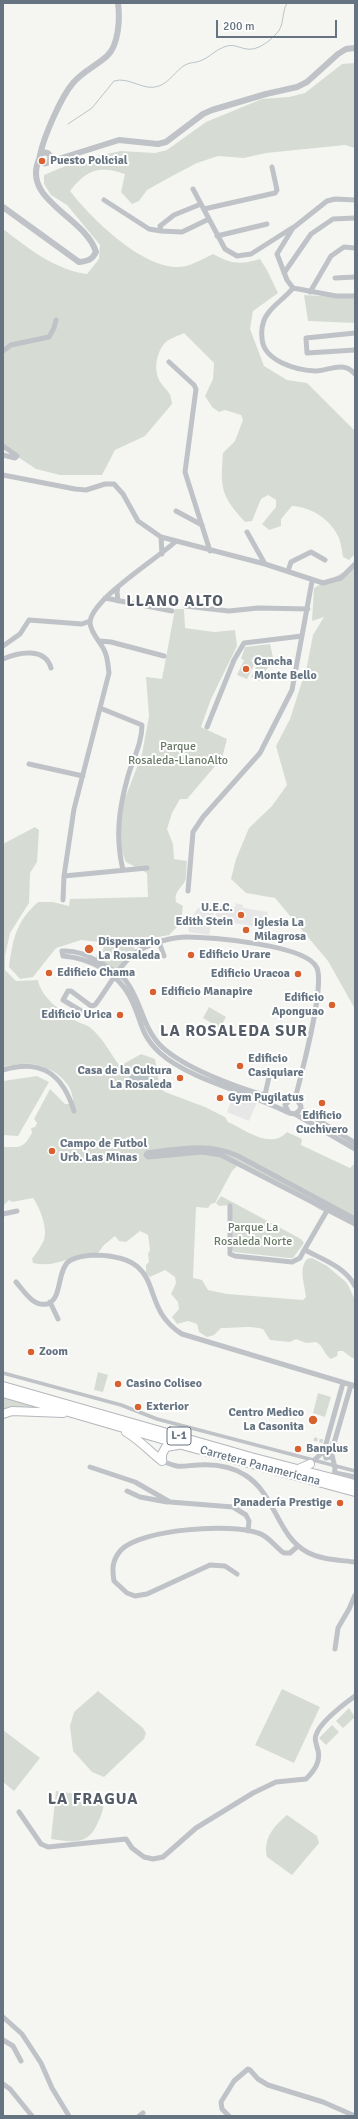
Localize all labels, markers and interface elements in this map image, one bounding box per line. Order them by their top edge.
scale bar [218,12,339,38]
text: 200 m [223,19,255,34]
place label: Puesto Policial [50,154,128,168]
marker: Puesto Policial [37,156,47,166]
district label: LLANO ALTO [126,592,224,612]
place label: Cancha Monte Bello [254,655,317,683]
marker: Cancha Monte Bello [241,664,251,674]
park label: Parque Rosaleda-LlanoAlto [128,740,228,768]
place label: U.E.C. Edith Stein [175,901,233,929]
marker: U.E.C. Edith Stein [236,910,246,920]
place label: Iglesia La Milagrosa [254,916,306,944]
marker: Iglesia La Milagrosa [241,925,251,935]
place label: Dispensario La Rosaleda [98,935,160,963]
marker: Dispensario La Rosaleda [83,943,95,955]
place label: Edificio Urare [199,948,271,962]
marker: Edificio Urare [186,950,196,960]
place label: Edificio Chama [57,966,135,980]
place label: Edificio Uracoa [211,967,290,981]
marker: Edificio Chama [44,968,54,978]
marker: Edificio Uracoa [293,969,303,979]
place label: Edificio Manapire [161,985,253,999]
marker: Edificio Manapire [148,987,158,997]
place label: Edificio Aponguao [272,991,324,1019]
marker: Edificio Aponguao [327,1000,337,1010]
place label: Edificio Urica [41,1008,112,1022]
marker: Edificio Urica [115,1010,125,1020]
district label: LA ROSALEDA SUR [160,1022,308,1042]
place label: Edificio Casiquiare [248,1052,304,1080]
marker: Edificio Casiquiare [235,1061,245,1071]
place label: Casa de la Cultura La Rosaleda [77,1064,172,1092]
marker: Casa de la Cultura La Rosaleda [175,1073,185,1083]
place label: Gym Pugilatus [228,1091,304,1105]
marker: Gym Pugilatus [215,1093,225,1103]
marker: Edificio Cuchivero [317,1098,327,1108]
place label: Edificio Cuchivero [296,1109,348,1137]
place label: Campo de Futbol Urb. Las Minas [60,1137,147,1165]
marker: Campo de Futbol Urb. Las Minas [47,1146,57,1156]
park label: Parque La Rosaleda Norte [214,1221,292,1249]
place label: Zoom [39,1345,68,1359]
marker: Zoom [26,1347,36,1357]
place label: Casino Coliseo [126,1377,202,1391]
marker: Casino Coliseo [113,1379,123,1389]
place label: Exterior [146,1400,189,1414]
marker: Exterior [133,1402,143,1412]
place label: Centro Medico La Casonita [228,1406,304,1434]
marker: Centro Medico La Casonita [307,1414,319,1426]
road number: L-1 [167,1427,191,1445]
place label: Banplus [306,1442,348,1456]
street label: Carretera Panamericana [198,1443,322,1489]
marker: Banplus [293,1444,303,1454]
place label: Panadería Prestige [233,1496,332,1510]
marker: Panadería Prestige [335,1498,345,1508]
district label: LA FRAGUA [48,1790,138,1810]

